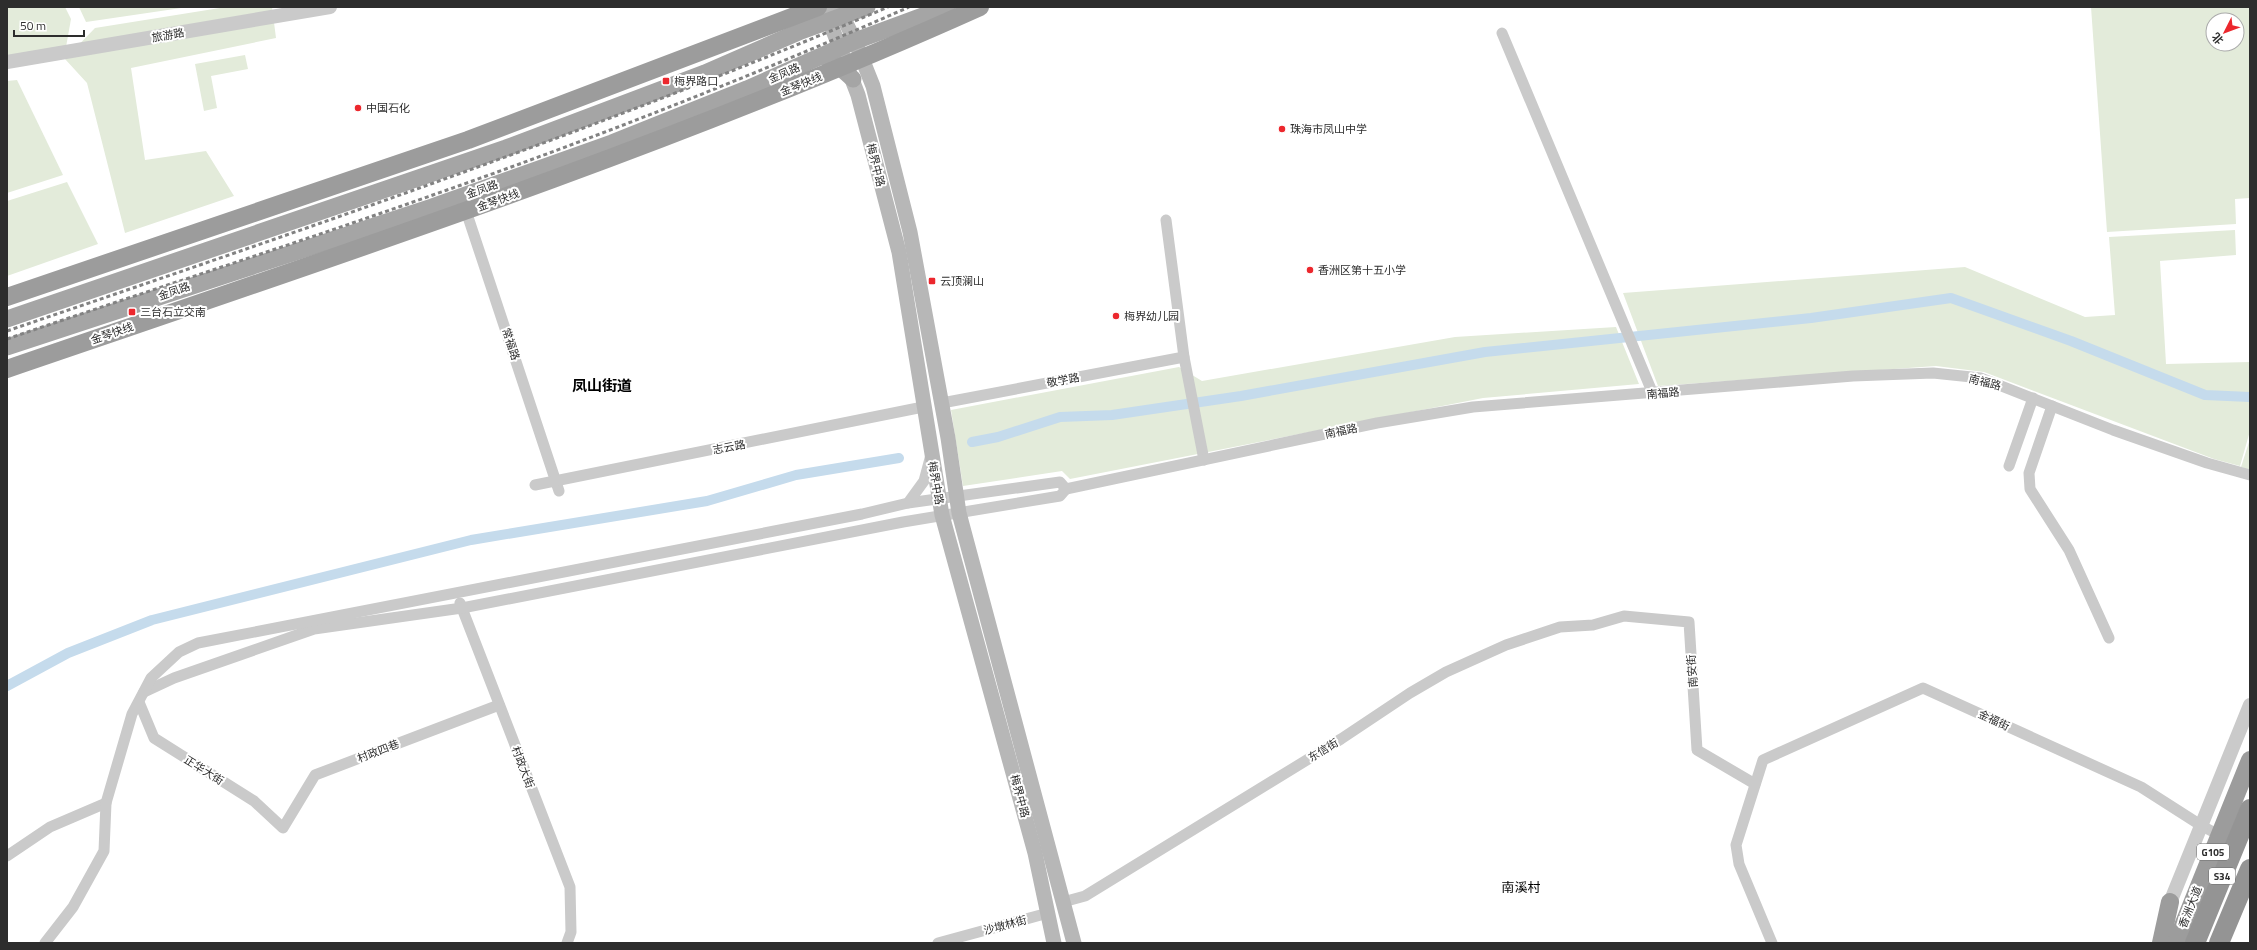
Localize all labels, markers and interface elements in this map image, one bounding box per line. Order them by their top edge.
scale bar [14,12,84,38]
north arrow [2205,12,2245,52]
text: 50 m [20,16,46,35]
street label: 旅游路 [150,24,186,46]
text: 北 [2208,29,2227,48]
street label: 金凤路 [766,59,802,87]
street label: 金琴快线 [778,68,824,100]
place label: 梅界路口 [674,73,718,89]
marker: 梅界路口 [661,76,671,86]
place label: 中国石化 [366,100,410,116]
marker: 中国石化 [353,103,363,113]
place label: 珠海市凤山中学 [1290,121,1367,137]
marker: 珠海市凤山中学 [1277,124,1287,134]
street label: 梅界中路 [863,142,889,188]
street label: 金凤路 [464,176,500,202]
street label: 金琴快线 [475,185,521,215]
place label: 香洲区第十五小学 [1318,262,1406,278]
marker: 香洲区第十五小学 [1305,265,1315,275]
place label: 云顶澜山 [940,273,984,289]
marker: 云顶澜山 [927,276,937,286]
street label: 金凤路 [156,278,192,304]
place label: 三台石立交南 [140,304,206,320]
marker: 三台石立交南 [127,307,137,317]
place label: 梅界幼儿园 [1124,308,1179,324]
marker: 梅界幼儿园 [1111,311,1121,321]
street label: 金琴快线 [89,318,135,348]
street label: 常福路 [498,326,524,362]
street label: 敬学路 [1045,369,1081,391]
street label: 南福路 [1967,370,2003,394]
district label: 凤山街道 [572,374,632,397]
street label: 南福路 [1646,384,1680,402]
street label: 南福路 [1323,420,1359,442]
street label: 志云路 [711,436,747,458]
street label: 梅界中路 [924,460,948,506]
street label: 南安街 [1683,654,1701,688]
street label: 金福街 [1976,706,2012,734]
street label: 东信街 [1305,735,1341,765]
street label: 村政四巷 [355,736,401,766]
street label: 村政大街 [508,744,538,790]
street label: 正华大街 [181,752,227,788]
street label: 梅界中路 [1007,773,1033,819]
road number: G105 [2197,844,2229,860]
road number: S34 [2209,868,2235,884]
district label: 南溪村 [1501,877,1541,897]
street label: 香洲大道 [2174,884,2206,930]
street label: 沙墩林街 [982,912,1028,938]

